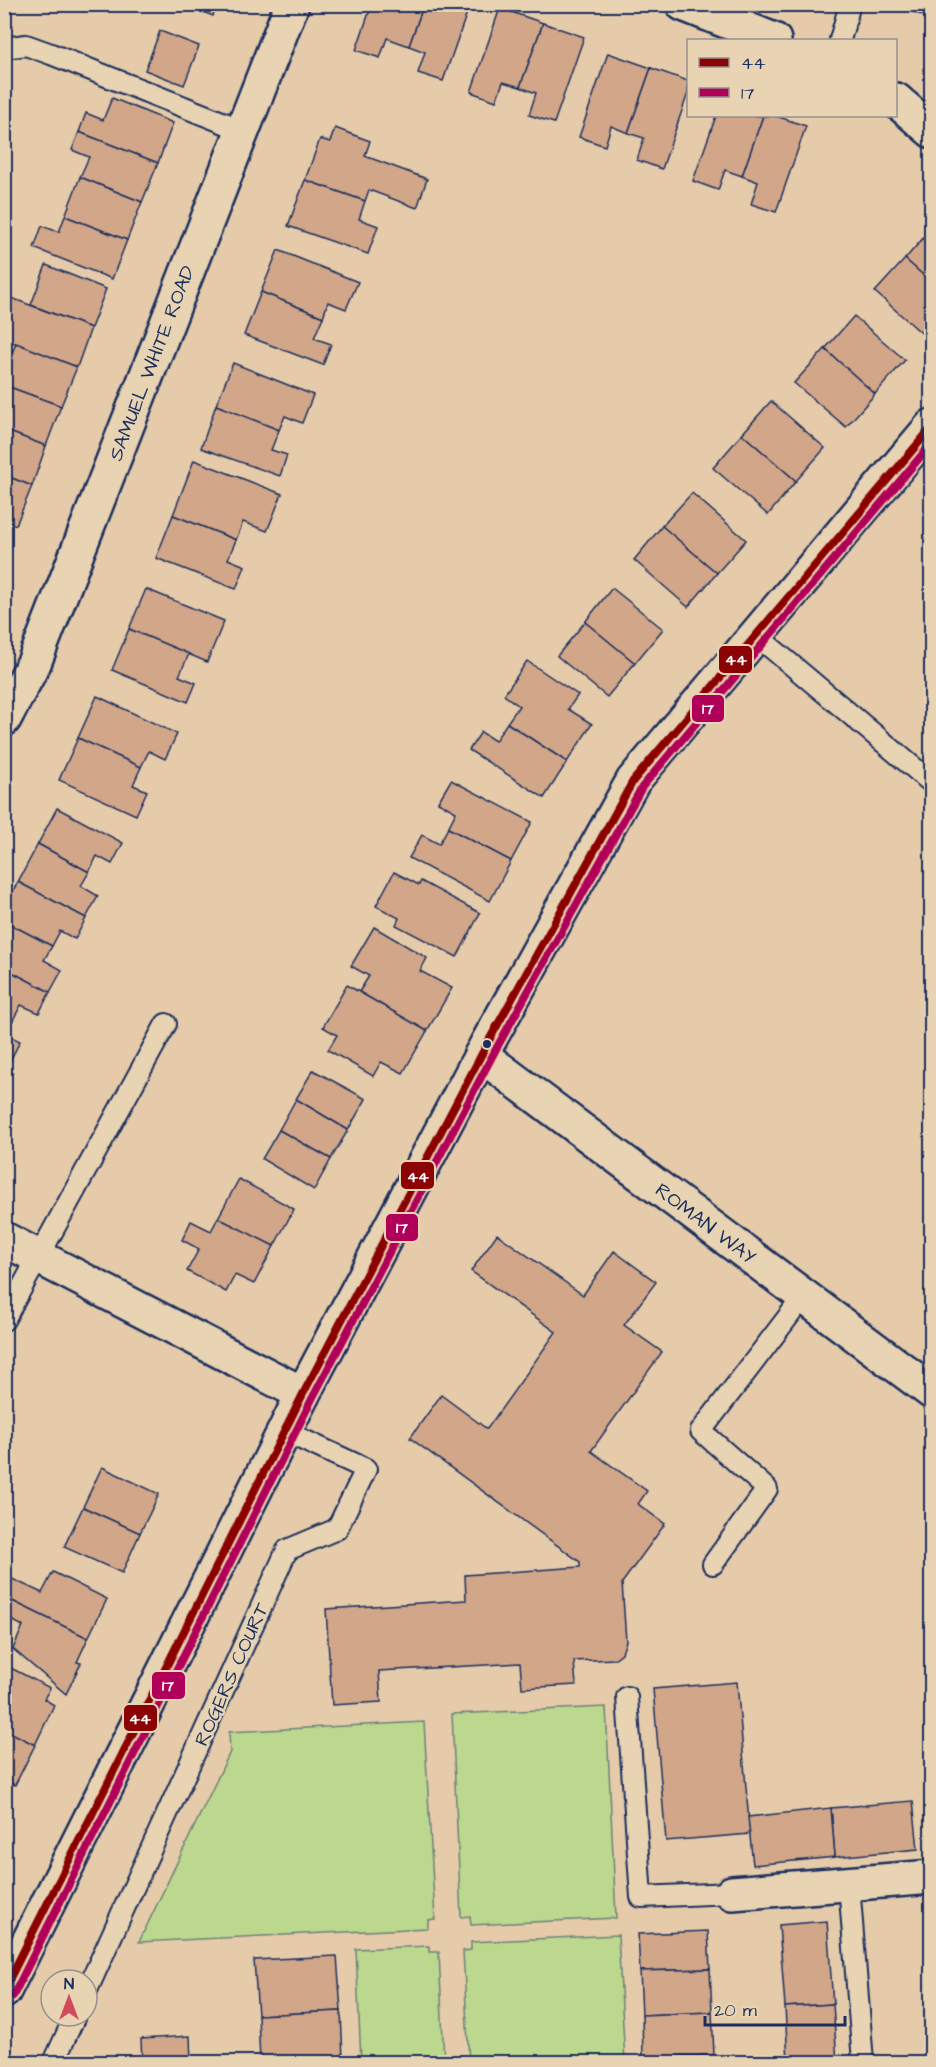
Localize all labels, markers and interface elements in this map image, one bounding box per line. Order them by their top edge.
legend [687,39,897,117]
text: 44 [741,51,766,76]
text: 17 [741,81,754,106]
street label: SAMUEL WHITE ROAD [102,262,202,465]
line badge: 44 [718,645,753,674]
text: 44 [725,649,747,671]
line badge: 17 [691,694,725,723]
text: 17 [702,698,714,720]
unlabelled marker [481,1038,493,1050]
line badge: 44 [400,1161,435,1190]
text: 44 [407,1166,429,1188]
street label: ROMAN WAY [649,1177,762,1271]
line badge: 17 [385,1213,419,1242]
text: 17 [396,1217,408,1239]
street label: ROGERS COURT [188,1598,276,1750]
line badge: 17 [151,1671,186,1700]
text: 17 [162,1675,174,1697]
line badge: 44 [123,1704,158,1732]
text: 44 [129,1708,151,1730]
north arrow [39,1968,99,2028]
text: N [64,1973,74,1995]
scale bar [705,1989,844,2027]
text: 20 m [714,1998,757,2023]

